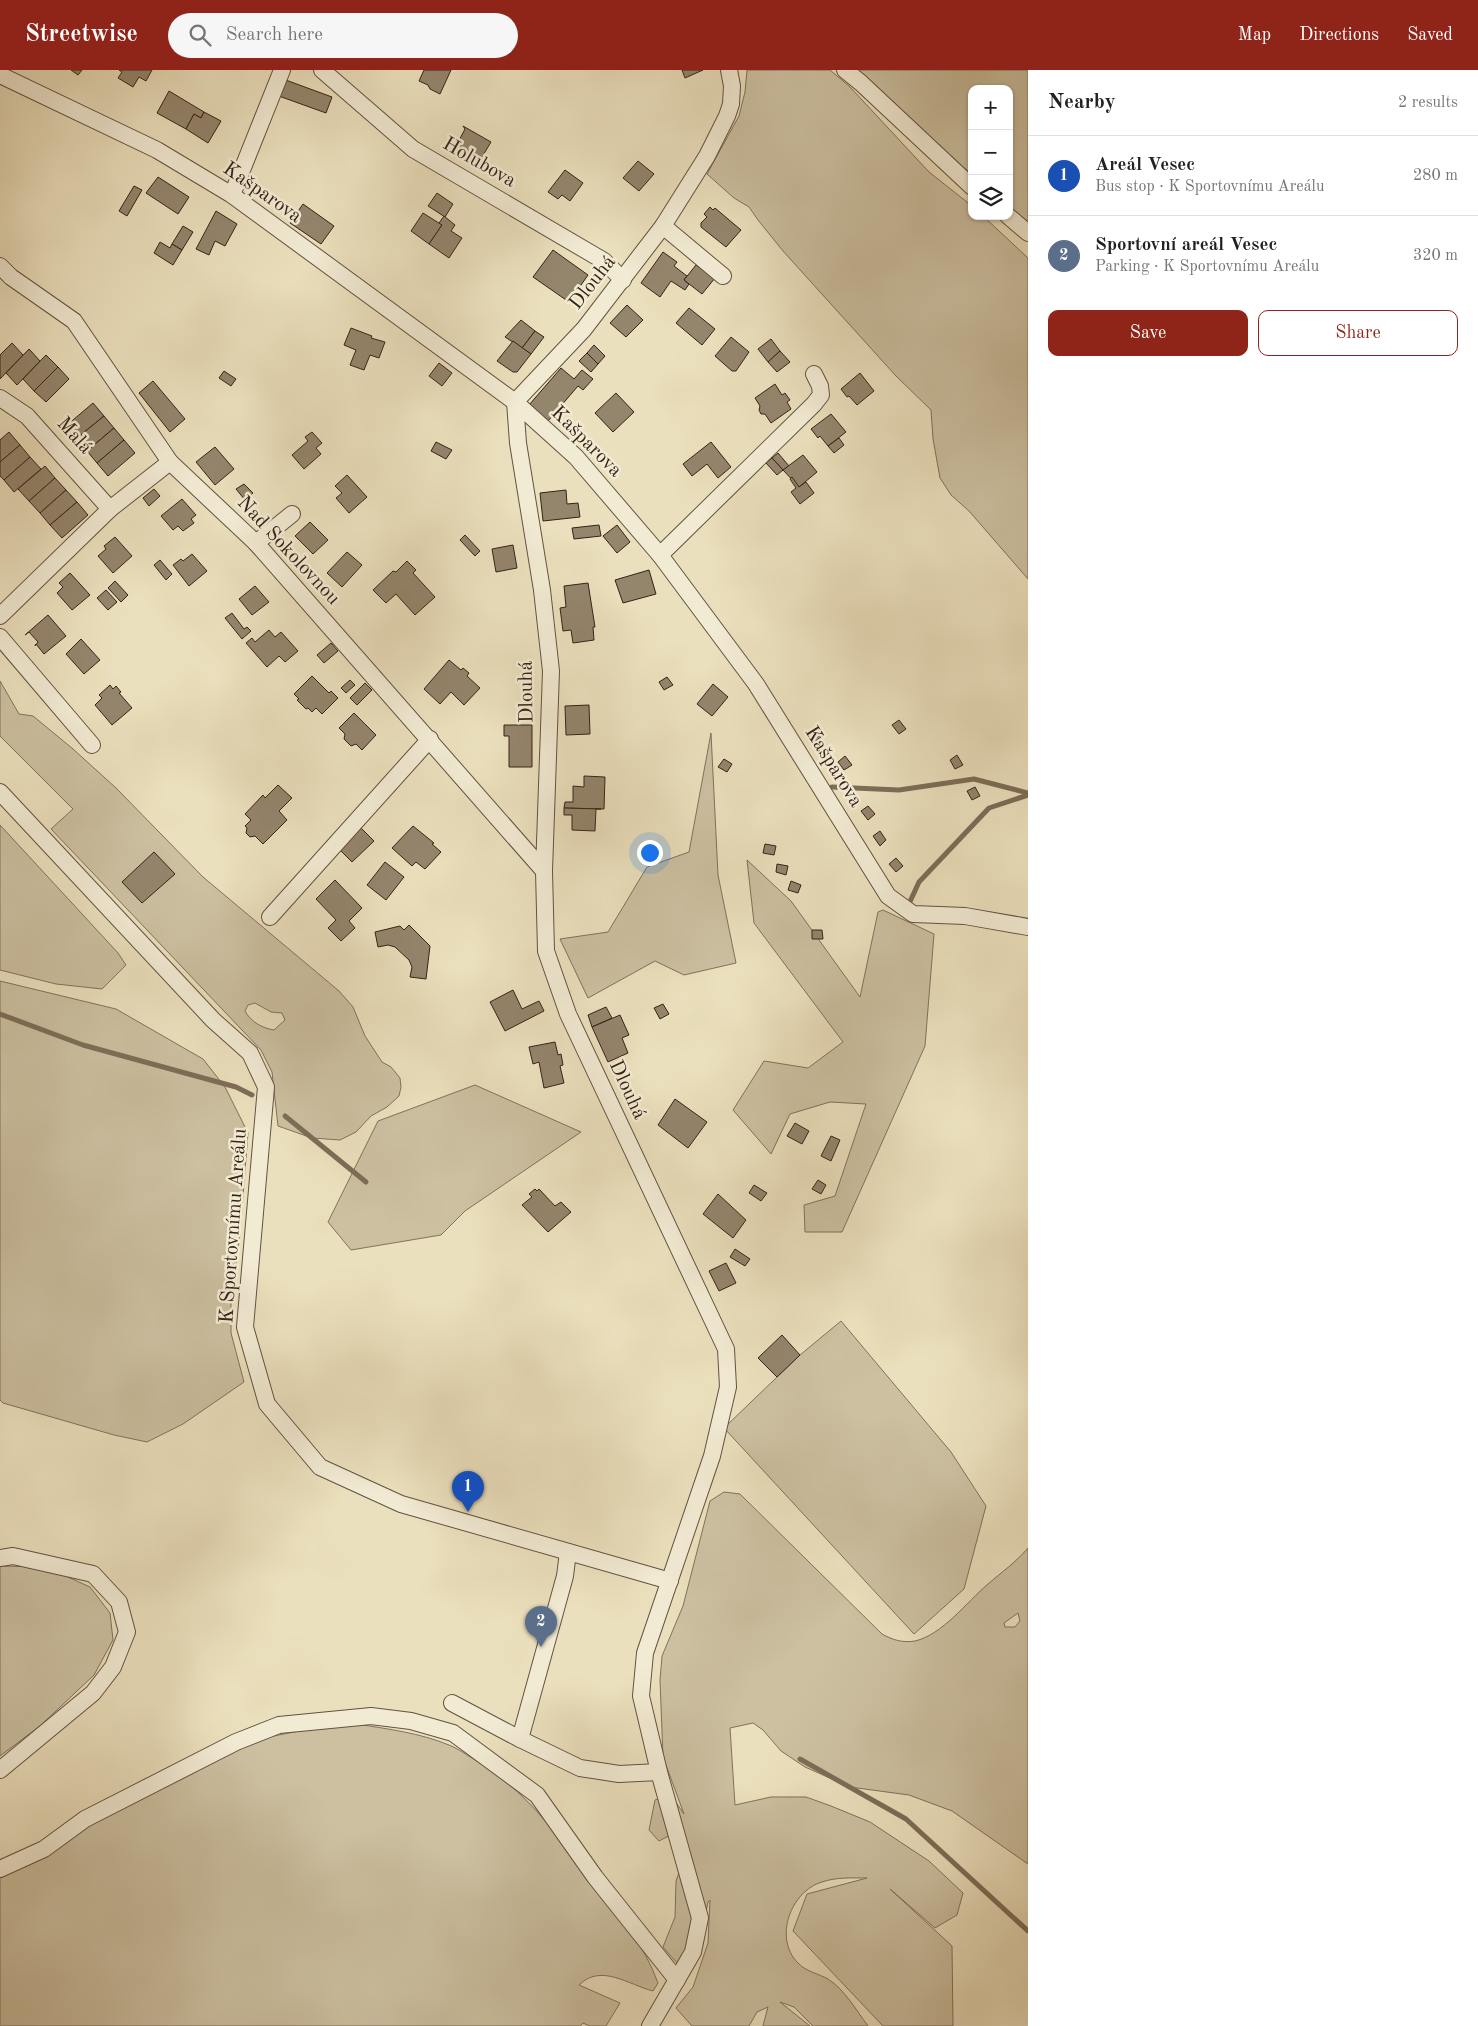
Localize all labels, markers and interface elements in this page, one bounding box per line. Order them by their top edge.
search box [168,13,518,58]
icon: search [186,21,214,49]
text: Streetwise [25,23,138,47]
text: Search here [226,26,323,45]
text: Map [1238,26,1271,44]
text: Directions [1299,26,1379,44]
text: Saved [1407,26,1453,44]
map controls [968,85,1013,220]
button: + [968,85,1013,130]
text: Nearby [1048,92,1116,113]
text: 2 results [1398,95,1458,111]
button: − [968,130,1013,175]
street label: Holubova [439,134,519,192]
text: Areál Vesec [1095,156,1195,175]
street label: Kašparova [219,159,305,227]
text: 1 [1059,168,1069,184]
text: 280 m [1413,168,1458,184]
button: layers [968,175,1013,220]
text: Bus stop · K Sportovnímu Areálu [1095,179,1324,195]
text: Sportovní areál Vesec [1095,236,1277,255]
text: 2 [1059,248,1069,264]
text: 320 m [1413,248,1458,264]
street label: Dlouhá [566,252,620,314]
text: Parking · K Sportovnímu Areálu [1095,259,1319,275]
button: Save [1048,310,1248,356]
button: Share [1258,310,1458,356]
street label: Kašparova [547,403,625,481]
street label: Malá [53,414,96,458]
street label: Nad Sokolovnou [233,493,343,609]
street label: Dlouhá [516,661,538,723]
street label: Kašparova [800,723,866,811]
your location [637,840,663,866]
street label: Dlouhá [605,1058,649,1123]
street label: K Sportovnímu Areálu [217,1128,251,1324]
pin: 1 [452,1471,484,1512]
pin: 2 [525,1606,557,1647]

